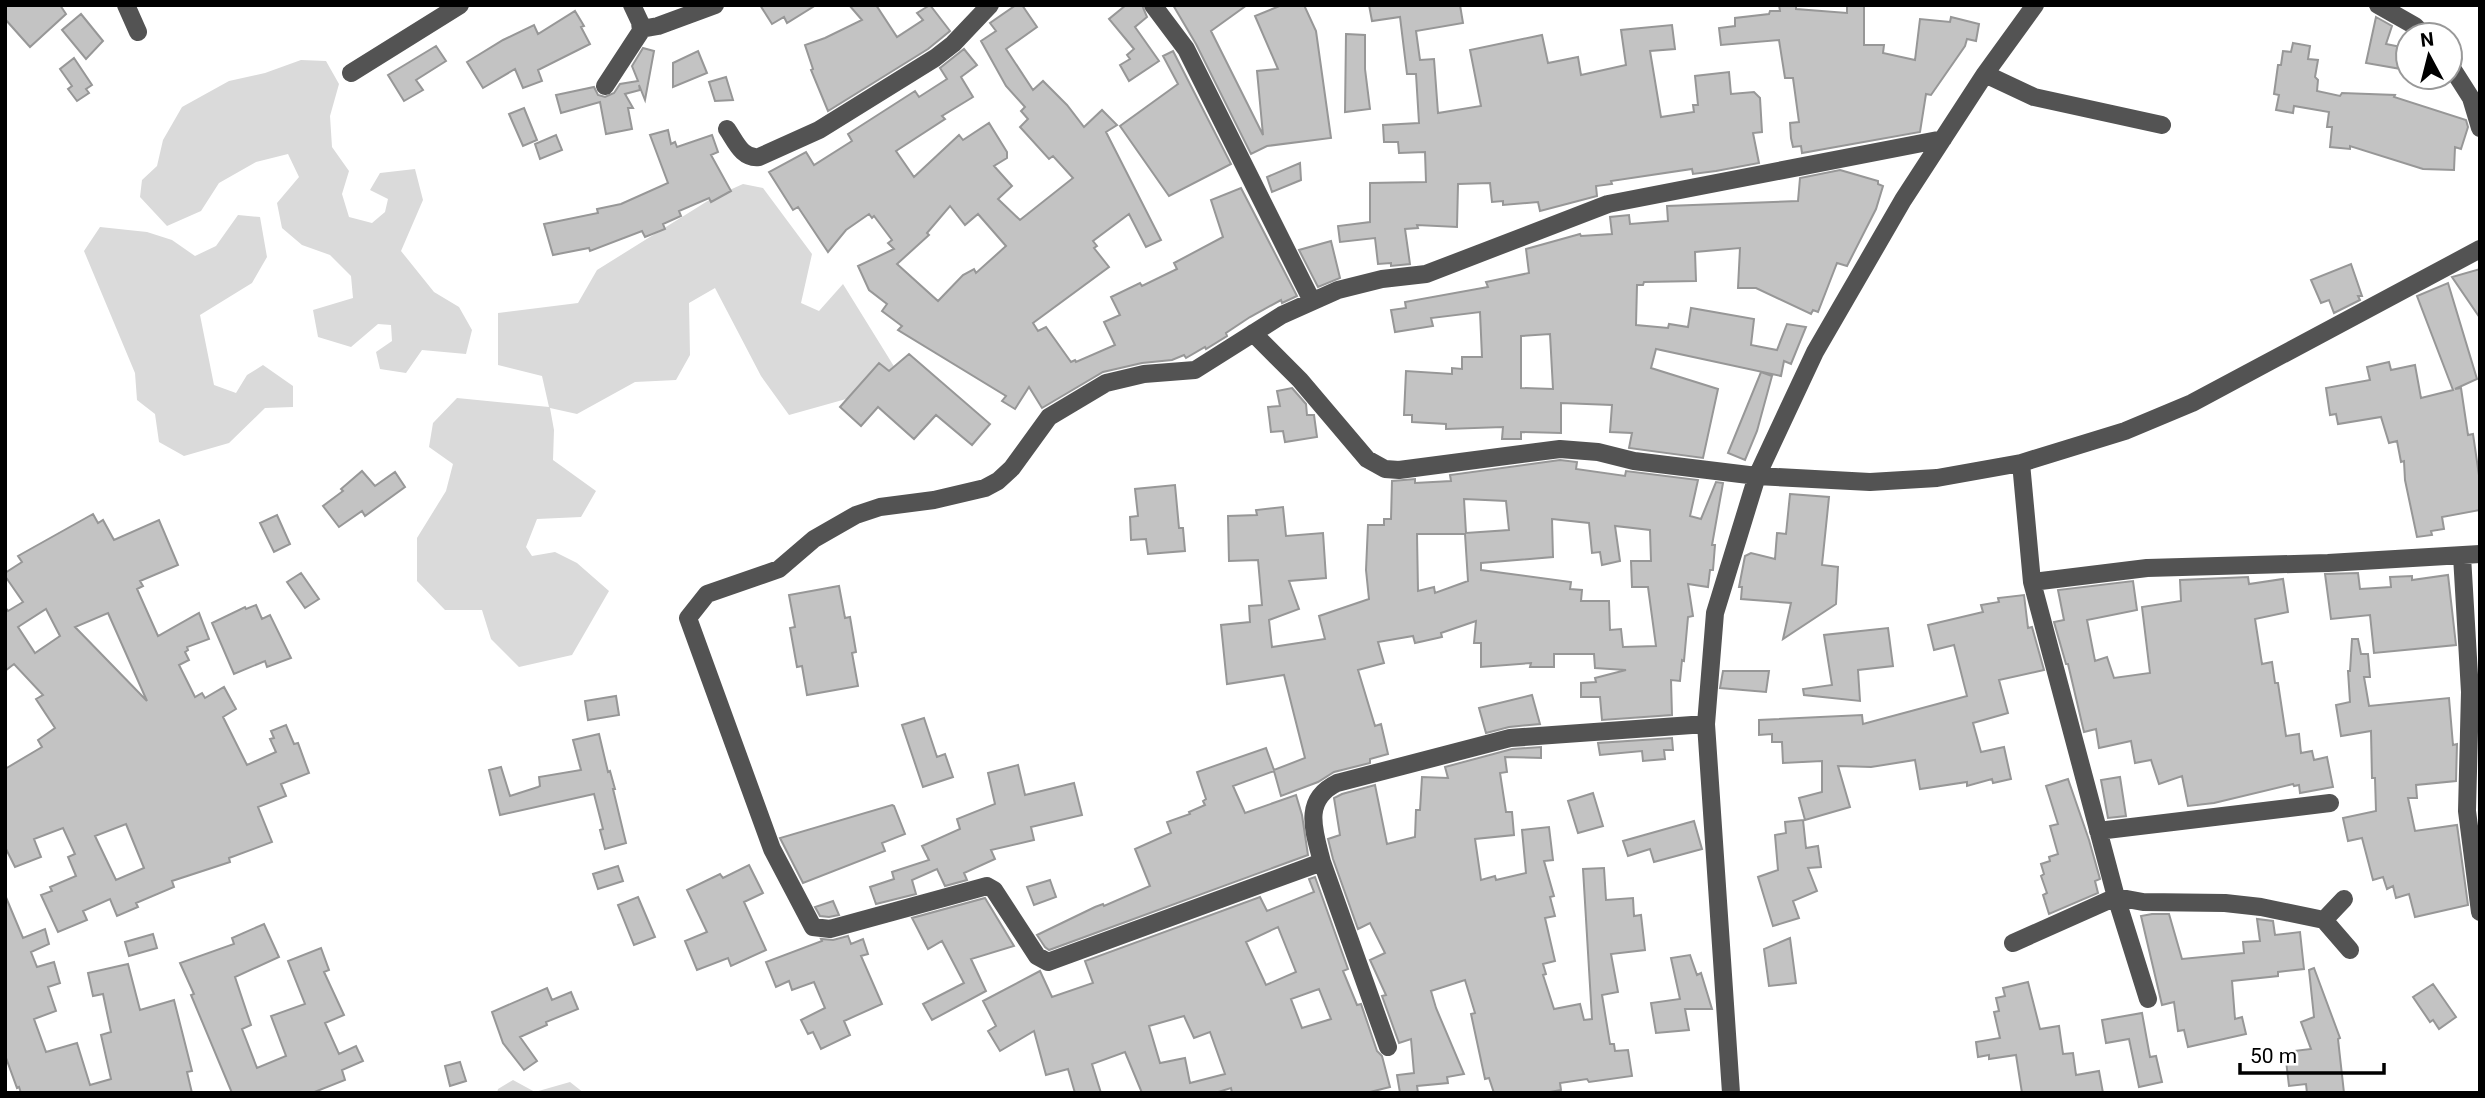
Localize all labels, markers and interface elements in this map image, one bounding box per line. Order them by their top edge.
north arrow [2394,21,2464,91]
text: N [2419,27,2435,52]
scale bar [2240,1032,2384,1076]
text: 50 m [2250,1044,2297,1068]

